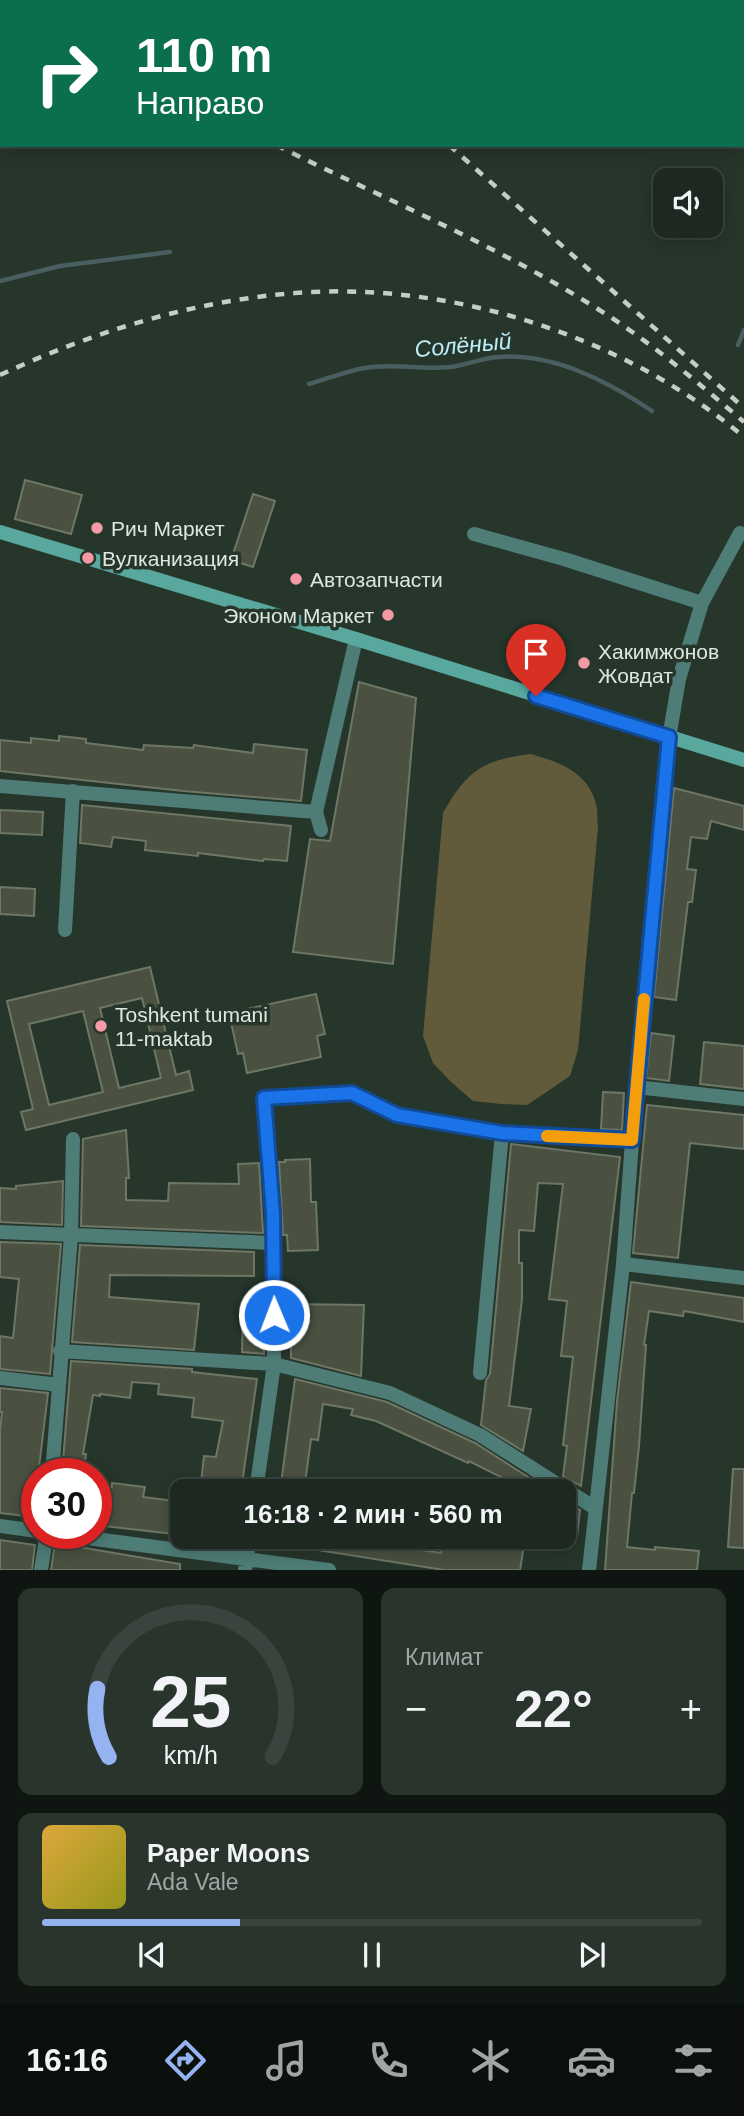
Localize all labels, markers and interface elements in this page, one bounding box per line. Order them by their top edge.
icon: right [21,28,112,119]
text: 110 m [136,28,272,82]
text: Направо [136,85,264,121]
map controls [653,168,723,238]
button: sound [653,168,723,238]
water label: Солёный [414,328,513,362]
place label: Рич Маркет [111,517,225,540]
marker: Рич Маркет [89,520,105,536]
place label: Вулканизация [102,547,239,570]
marker: Вулканизация [80,550,96,566]
place label: Автозапчасти [310,568,443,591]
marker: Автозапчасти [288,571,304,587]
place label: Эконом Маркет [223,604,374,627]
marker: Эконом Маркет [380,607,396,623]
pin [506,624,566,696]
icon: arrive [517,635,555,673]
place label: Хакимжонов Жовдат [598,640,719,687]
marker: Хакимжонов Жовдат [576,655,592,671]
place label: Toshkent tumani 11-maktab [115,1003,268,1050]
marker: Toshkent tumani 11-maktab [93,1018,109,1034]
position arrow [237,1278,311,1352]
speed limit sign: 30 [21,1458,112,1549]
text: 16:18 · 2 мин · 560 m [243,1499,503,1529]
text: Климат [405,1644,483,1670]
text: 25 [150,1662,231,1743]
text: 22° [514,1680,593,1738]
text: − [405,1688,427,1730]
text: + [680,1688,702,1730]
text: km/h [163,1741,218,1769]
text: Paper Moons [147,1838,310,1868]
text: Ada Vale [147,1869,239,1895]
icon: previous [133,1936,171,1974]
icon: pause [353,1936,391,1974]
icon: next [573,1936,611,1974]
icon: directions [161,2036,210,2085]
icon: music [262,2036,311,2085]
icon: phone [364,2036,413,2085]
icon: climate [466,2036,515,2085]
icon: car [567,2036,616,2085]
icon: filters [669,2036,718,2085]
text: 16:16 [26,2042,108,2078]

